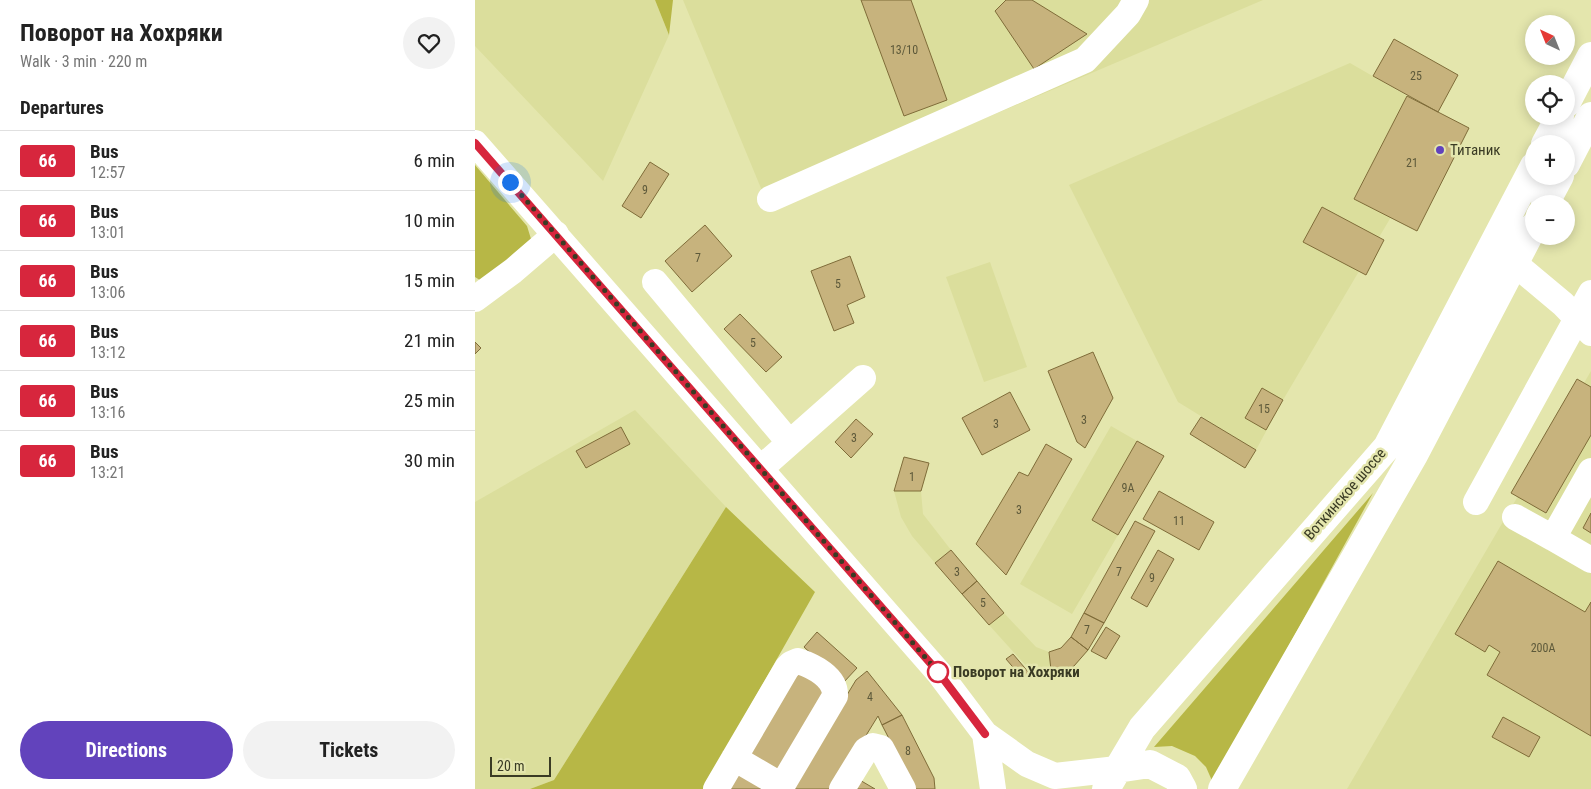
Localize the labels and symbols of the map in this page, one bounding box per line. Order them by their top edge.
north arrow [1525,15,1575,65]
house number: 13/10 [890,43,918,57]
house number: 25 [1410,69,1422,83]
place label: Титаник [1450,141,1501,159]
marker: Титаник [1434,144,1446,156]
house number: 21 [1406,156,1418,170]
your location [498,170,523,195]
house number: 9 [642,183,648,197]
house number: 7 [695,251,701,265]
house number: 5 [835,277,841,291]
house number: 5 [750,336,756,350]
house number: 15 [1258,402,1270,416]
house number: 3 [1081,413,1087,427]
house number: 3 [993,417,999,431]
house number: 3 [851,431,857,445]
street label: Воткинское шоссе [1300,445,1390,543]
house number: 1 [909,470,915,484]
house number: 9А [1122,481,1135,495]
house number: 3 [1016,503,1022,517]
house number: 11 [1173,514,1185,528]
house number: 3 [954,565,960,579]
house number: 7 [1116,565,1122,579]
house number: 9 [1149,571,1155,585]
house number: 5 [980,596,986,610]
house number: 7 [1084,623,1090,637]
house number: 200А [1531,641,1555,655]
marker: Поворот на Хохряки [927,661,949,683]
place label: Поворот на Хохряки [953,663,1080,681]
house number: 4 [867,690,873,704]
house number: 8 [905,744,911,758]
scale bar [490,754,551,777]

